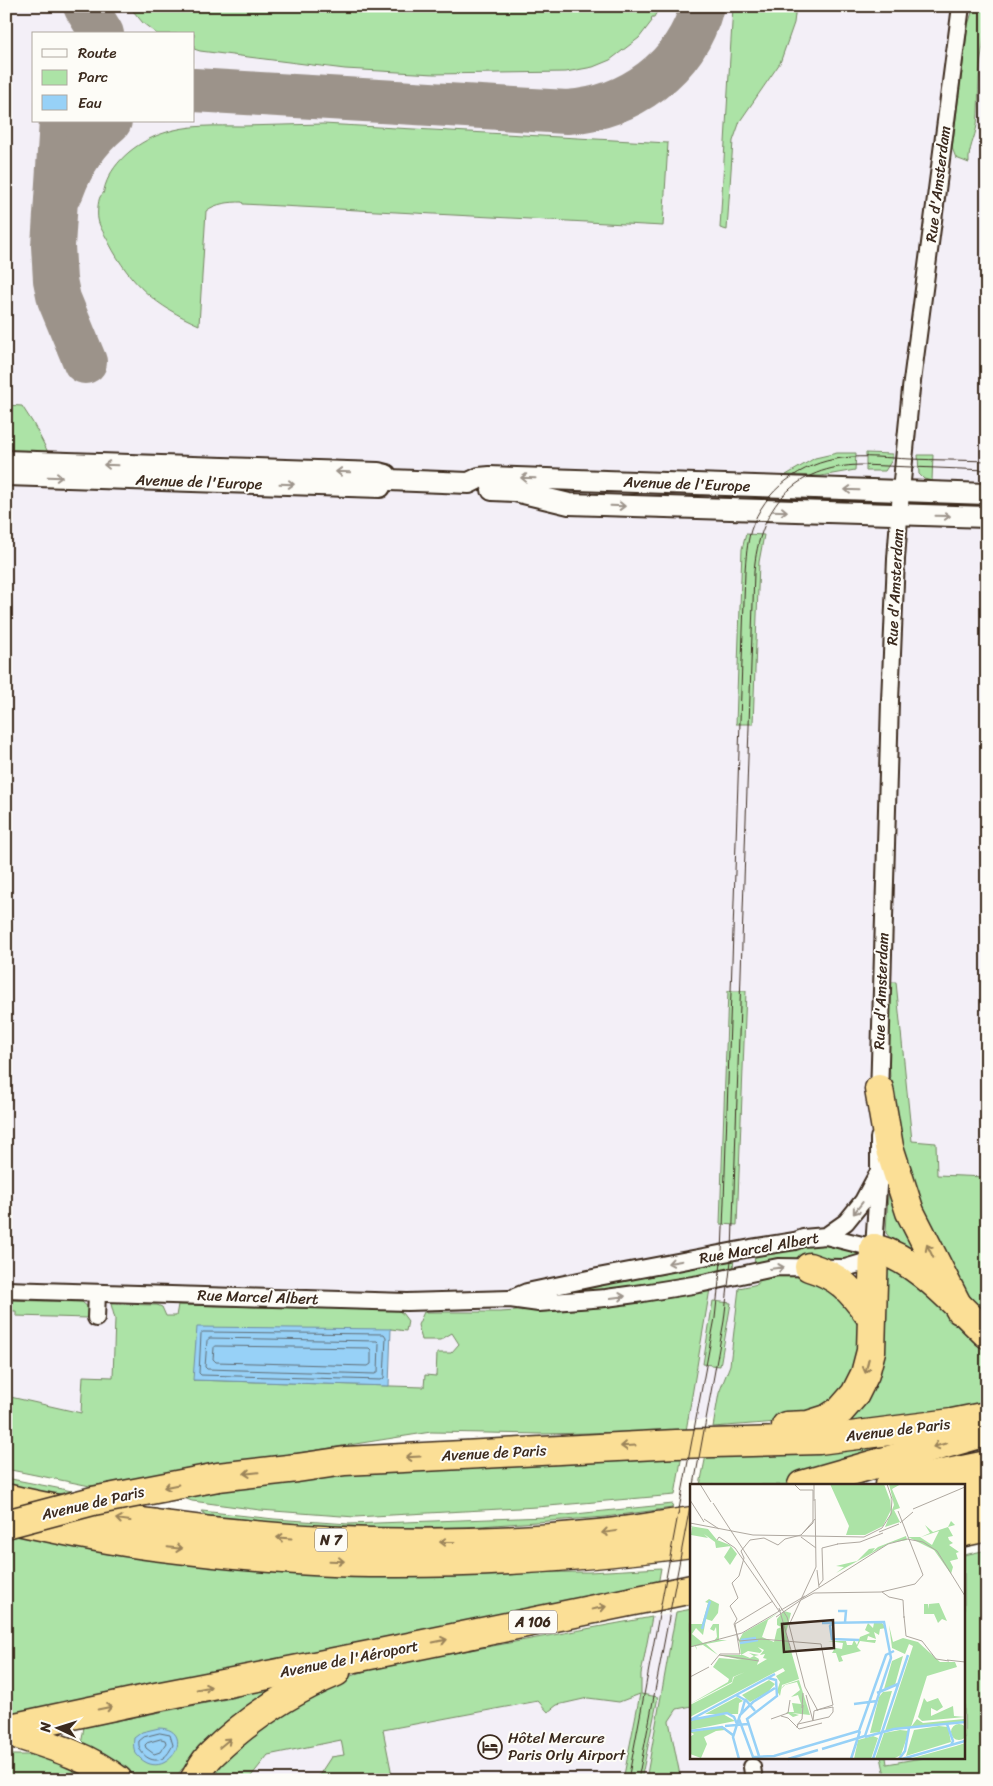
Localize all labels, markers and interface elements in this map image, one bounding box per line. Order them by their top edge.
legend [32,32,195,122]
text: Route [78,40,117,66]
text: Parc [78,64,108,90]
text: Eau [78,90,102,116]
street label: Rue d'Amsterdam [918,124,958,244]
one-way arrow [103,460,119,469]
street label: Avenue de l'Europe [134,467,263,497]
one-way arrow [335,467,352,477]
street label: Avenue de l'Europe [622,469,751,499]
one-way arrow [46,472,63,482]
one-way arrow [520,474,536,483]
one-way arrow [279,480,295,489]
one-way arrow [844,485,860,494]
one-way arrow [610,501,626,510]
one-way arrow [772,507,788,516]
one-way arrow [934,511,951,521]
street label: Rue d'Amsterdam [879,527,911,646]
street label: Rue d'Amsterdam [866,932,896,1050]
one-way arrow [852,1201,863,1214]
street label: Rue Marcel Albert [697,1225,821,1271]
one-way arrow [925,1244,934,1259]
one-way arrow [667,1258,683,1268]
one-way arrow [769,1263,785,1273]
street label: Rue Marcel Albert [197,1282,319,1312]
one-way arrow [609,1292,625,1302]
one-way arrow [862,1357,871,1373]
street label: Avenue de Paris [843,1411,952,1449]
street label: Avenue de Paris [440,1437,547,1469]
one-way arrow [932,1440,948,1450]
one-way arrow [620,1442,636,1451]
one-way arrow [405,1453,421,1462]
one-way arrow [244,1468,260,1478]
street label: Avenue de Paris [38,1478,147,1528]
one-way arrow [163,1482,179,1492]
inset map [690,1484,966,1758]
one-way arrow [115,1514,131,1524]
road number: N 7 [315,1528,347,1552]
one-way arrow [601,1528,617,1538]
one-way arrow [277,1533,293,1542]
one-way arrow [439,1537,456,1547]
one-way arrow [167,1543,183,1553]
one-way arrow [328,1556,344,1566]
one-way arrow [590,1603,606,1612]
road number: A 106 [509,1610,557,1634]
street label: Avenue de l'Aéroport [276,1633,421,1685]
one-way arrow [431,1636,447,1645]
one-way arrow [196,1682,212,1692]
one-way arrow [97,1702,113,1712]
north arrow [32,1704,82,1754]
text: N [33,1721,58,1734]
place label: Hôtel Mercure Paris Orly Airport [508,1725,626,1768]
hotel icon: Hôtel Mercure Paris Orly Airport [477,1734,503,1760]
one-way arrow [219,1737,232,1749]

